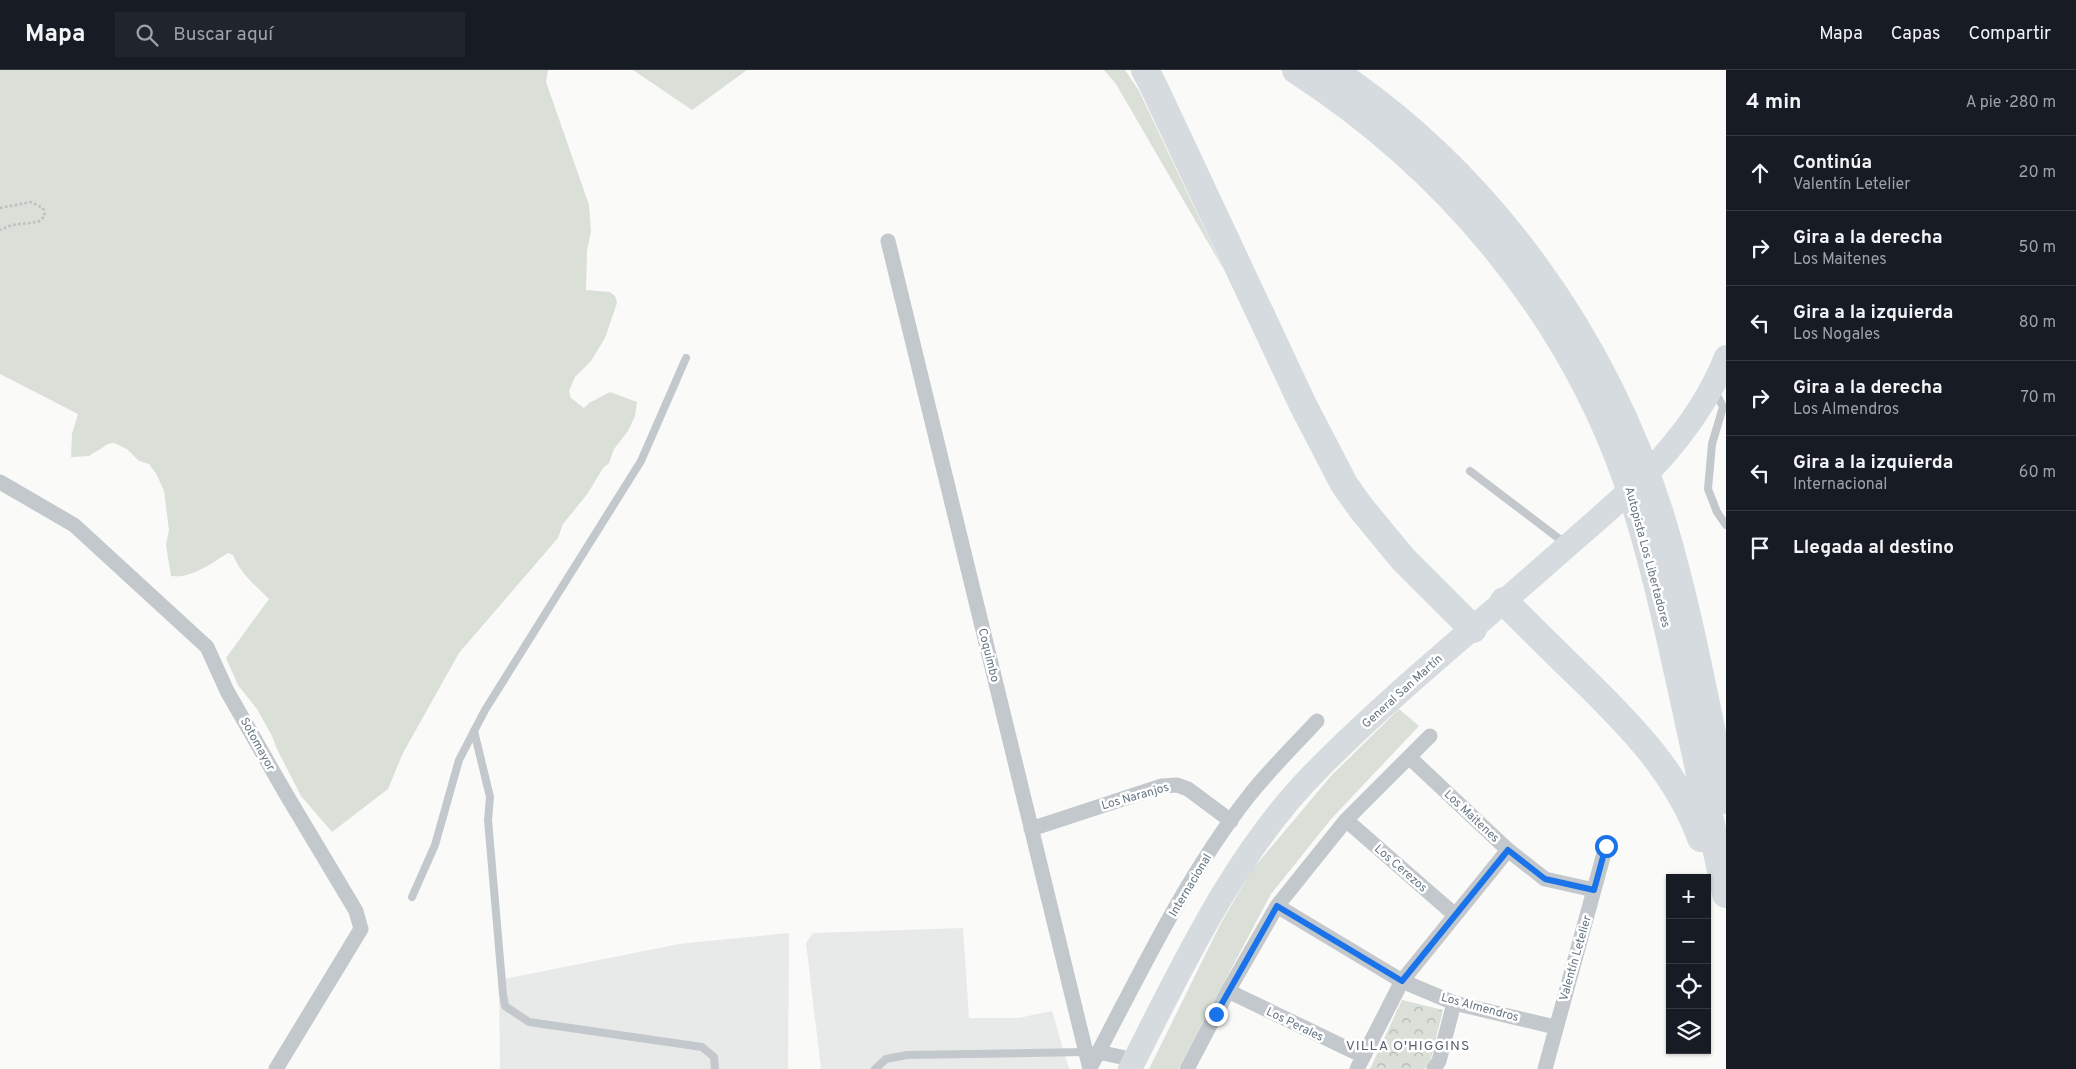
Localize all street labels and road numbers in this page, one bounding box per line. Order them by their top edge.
street label: Autopista Los Libertadores [1621,485,1674,629]
street label: Coquimbo [974,627,1003,684]
street label: General San Martín [1359,651,1446,732]
street label: Sotomayor [236,715,279,774]
street label: Los Naranjos [1100,780,1171,814]
street label: Los Maitenes [1440,787,1502,847]
street label: Los Cerezos [1371,841,1430,896]
street label: Internacional [1166,851,1216,920]
street label: Valentín Letelier [1556,913,1596,1003]
street label: Los Almendros [1439,990,1520,1026]
street label: Los Perales [1263,1004,1326,1046]

